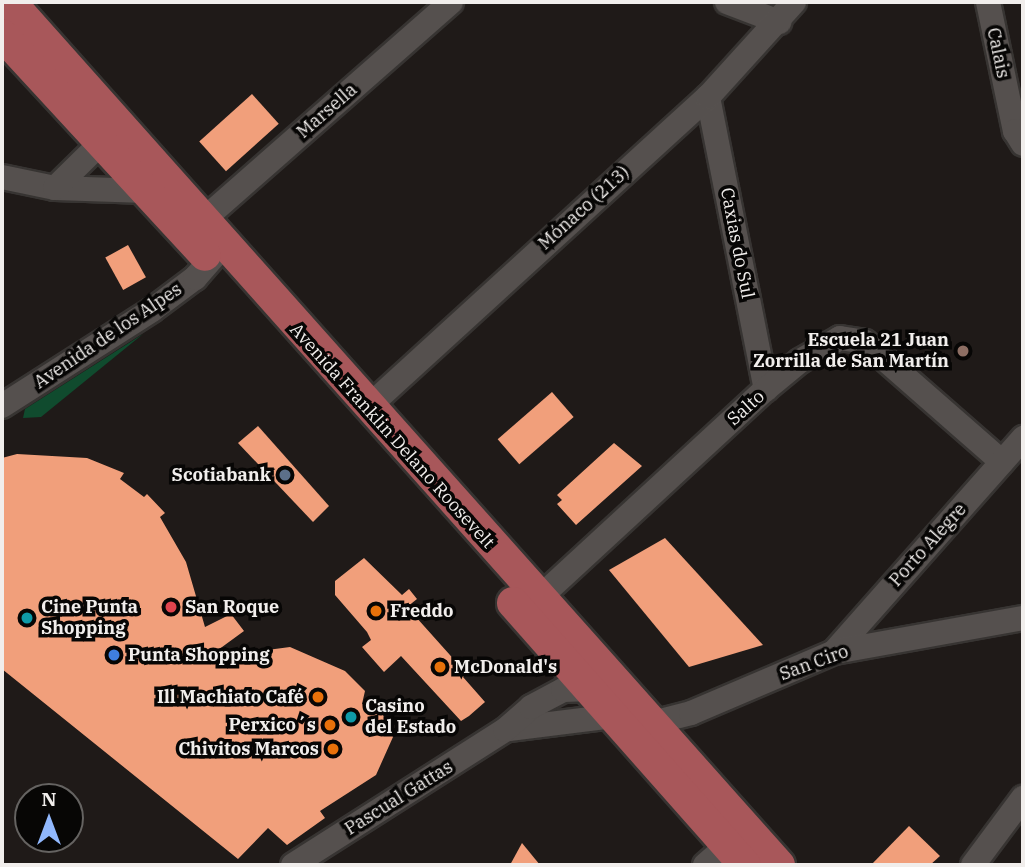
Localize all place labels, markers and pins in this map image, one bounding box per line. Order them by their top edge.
place label: Escuela 21 Juan Zorrilla de San Martín [753,330,949,372]
marker: Escuela 21 Juan Zorrilla de San Martín [955,343,971,359]
place label: Scotiabank [172,464,271,486]
marker: Scotiabank [277,467,293,483]
place label: San Roque [185,596,279,618]
place label: Cine Punta Shopping [41,597,138,640]
marker: San Roque [163,599,179,615]
place label: Freddo [390,600,453,622]
marker: Freddo [368,603,384,619]
marker: Cine Punta Shopping [19,610,35,626]
place label: Punta Shopping [128,644,270,666]
marker: Punta Shopping [106,647,122,663]
place label: McDonald's [454,656,557,678]
marker: McDonald's [432,659,448,675]
place label: Ill Machiato Café [157,686,304,708]
marker: Ill Machiato Café [310,689,326,705]
place label: Casino del Estado [365,696,456,738]
marker: Casino del Estado [343,709,359,725]
place label: Perxico´s [229,714,316,736]
marker: Perxico´s [322,717,338,733]
place label: Chivitos Marcos [178,738,319,760]
marker: Chivitos Marcos [325,741,341,757]

